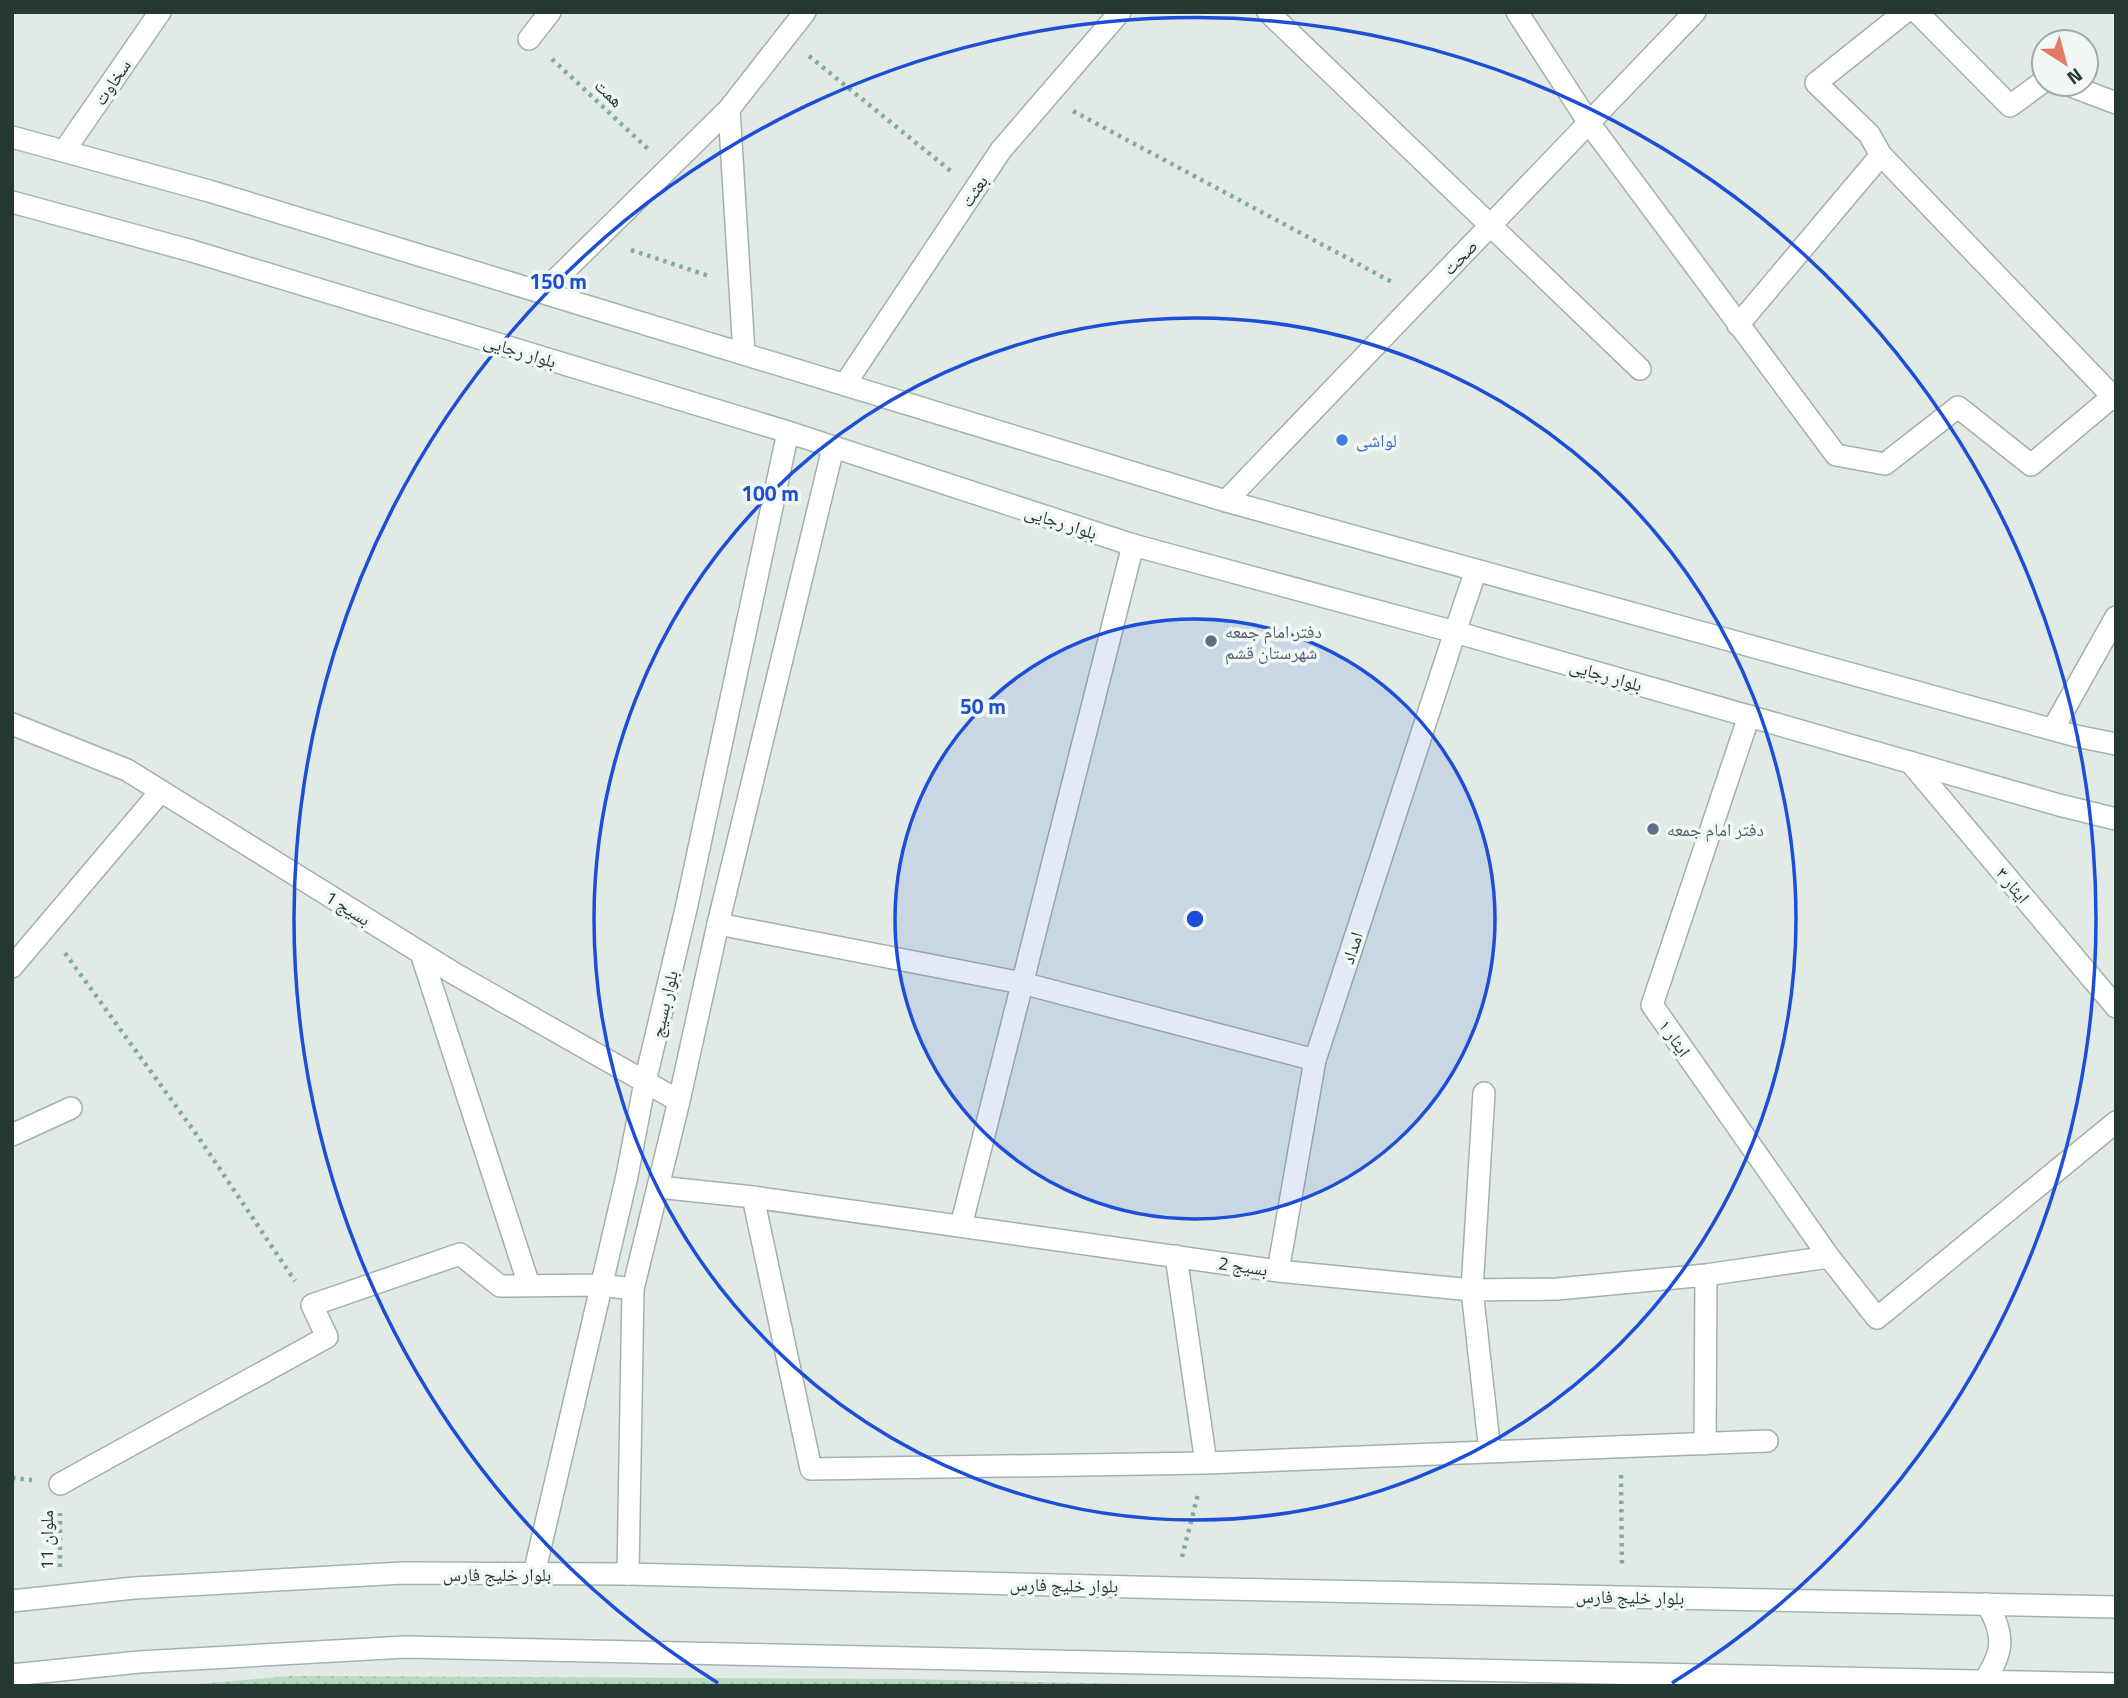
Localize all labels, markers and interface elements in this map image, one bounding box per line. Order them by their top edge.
north arrow [2030,28,2100,98]
street label: سخاوت [87,53,137,111]
text: N [2061,62,2089,93]
street label: همت [588,72,630,114]
street label: بعثت [953,169,995,212]
street label: صحت [1436,233,1484,281]
text: 150 m [529,265,587,297]
street label: بلوار رجایی [480,327,560,375]
place label: لواشی [1356,427,1397,454]
marker: لواشی [1334,432,1350,448]
text: 100 m [741,477,799,509]
street label: بلوار رجایی [1021,498,1101,546]
place label: دفتر امام جمعه شهرستان قشم [1225,618,1322,666]
marker: دفتر امام جمعه شهرستان قشم [1203,633,1219,649]
street label: بلوار رجایی [1566,652,1646,698]
text: 50 m [960,690,1006,722]
place label: دفتر امام جمعه [1667,816,1764,843]
marker: دفتر امام جمعه [1645,821,1661,837]
street label: ایثار ۳ [1990,861,2036,909]
street label: بسیج 1 [320,883,376,933]
centre of rings [1183,907,1207,931]
street label: امداد [1334,928,1370,968]
street label: بلوار بسیج [643,968,685,1040]
street label: ایثار ۱ [1652,1014,1698,1062]
street label: بسیج 2 [1217,1249,1269,1283]
street label: ملوان 11 [33,1510,60,1570]
street label: بلوار خلیج فارس [443,1561,551,1588]
street label: بلوار خلیج فارس [1009,1571,1119,1599]
street label: بلوار خلیج فارس [1575,1583,1685,1611]

